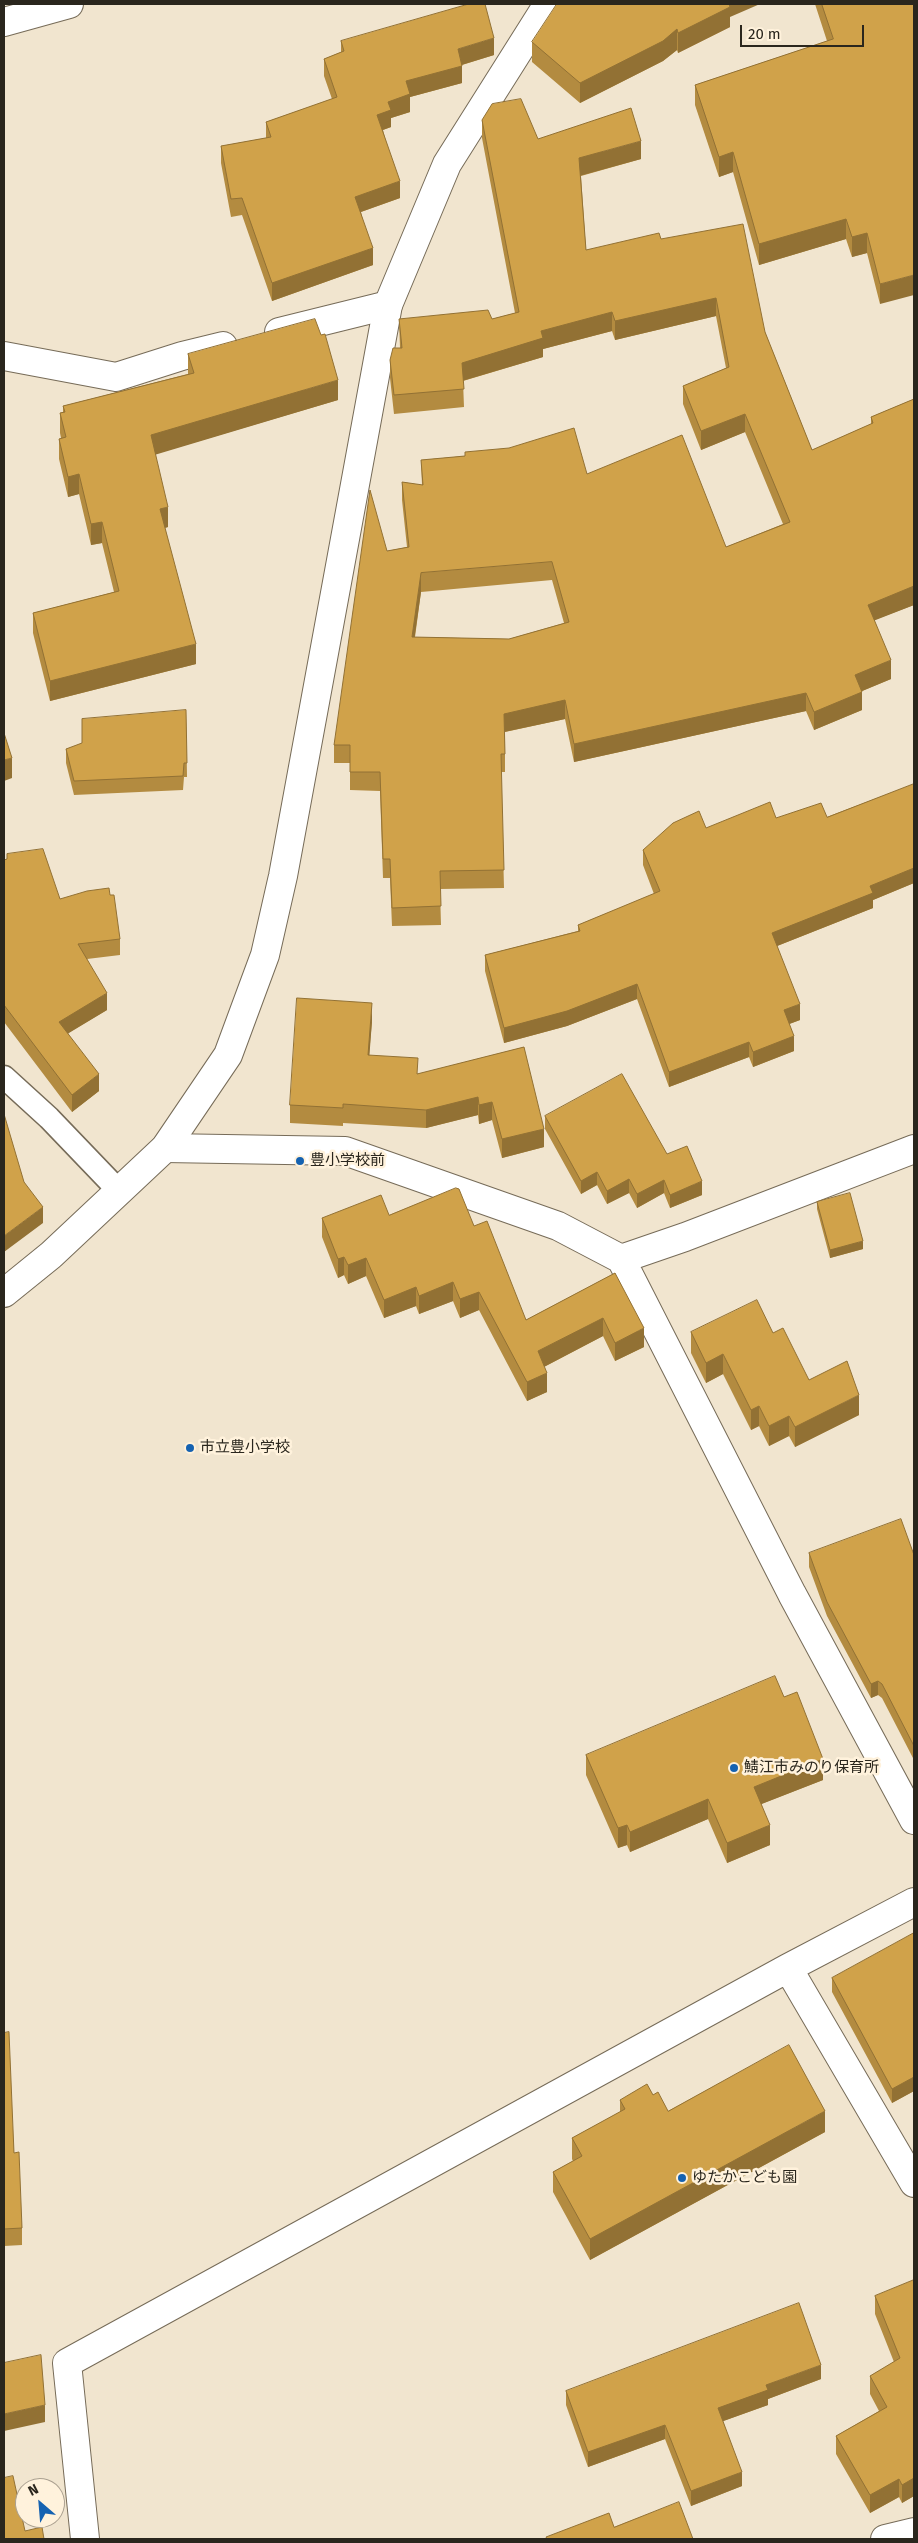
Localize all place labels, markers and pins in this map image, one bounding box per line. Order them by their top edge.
place label: 豊小学校前 [310,1152,385,1170]
marker: 豊小学校前 [294,1155,306,1167]
place label: 市立豊小学校 [200,1439,290,1457]
marker: 市立豊小学校 [184,1442,196,1454]
place label: 鯖江市みのり保育所 [744,1759,879,1777]
marker: 鯖江市みのり保育所 [728,1762,740,1774]
place label: ゆたかこども園 [692,2169,797,2187]
marker: ゆたかこども園 [676,2172,688,2184]

